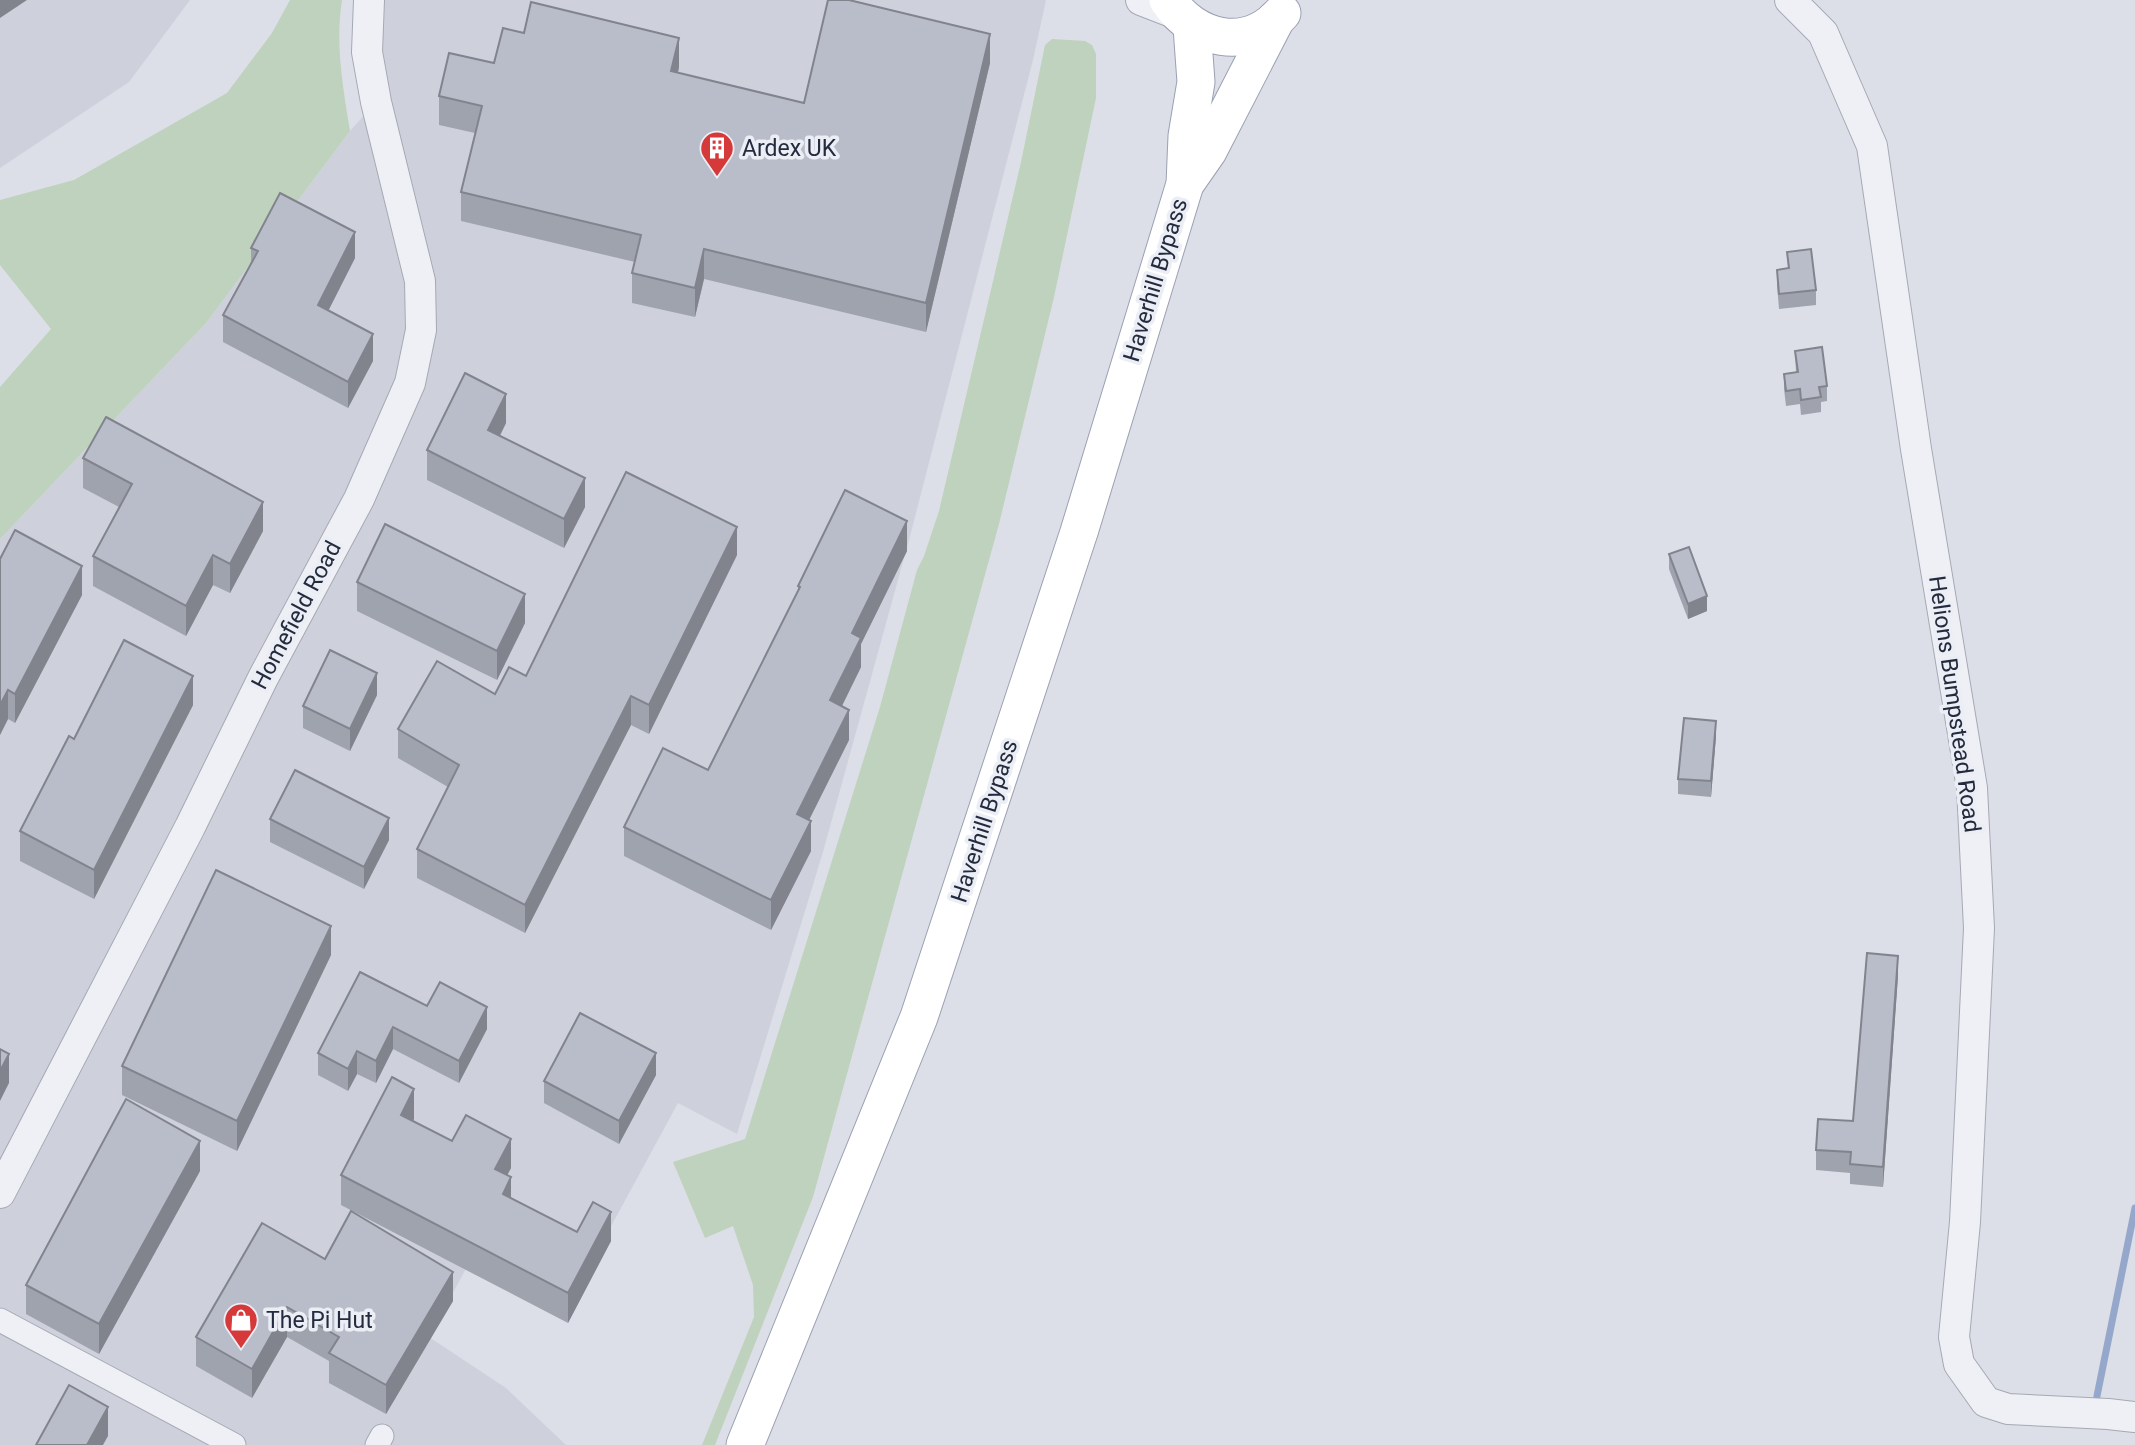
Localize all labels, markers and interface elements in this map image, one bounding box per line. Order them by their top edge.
building icon: Ardex UK [698,129,736,178]
place label: Ardex UK [742,135,837,162]
street label: Haverhill Bypass [1118,195,1193,365]
street label: Homefield Road [246,537,347,694]
street label: Helions Bumpstead Road [1923,574,1986,834]
street label: Haverhill Bypass [945,736,1023,906]
shop icon: The Pi Hut [222,1301,260,1350]
place label: The Pi Hut [266,1307,373,1334]

